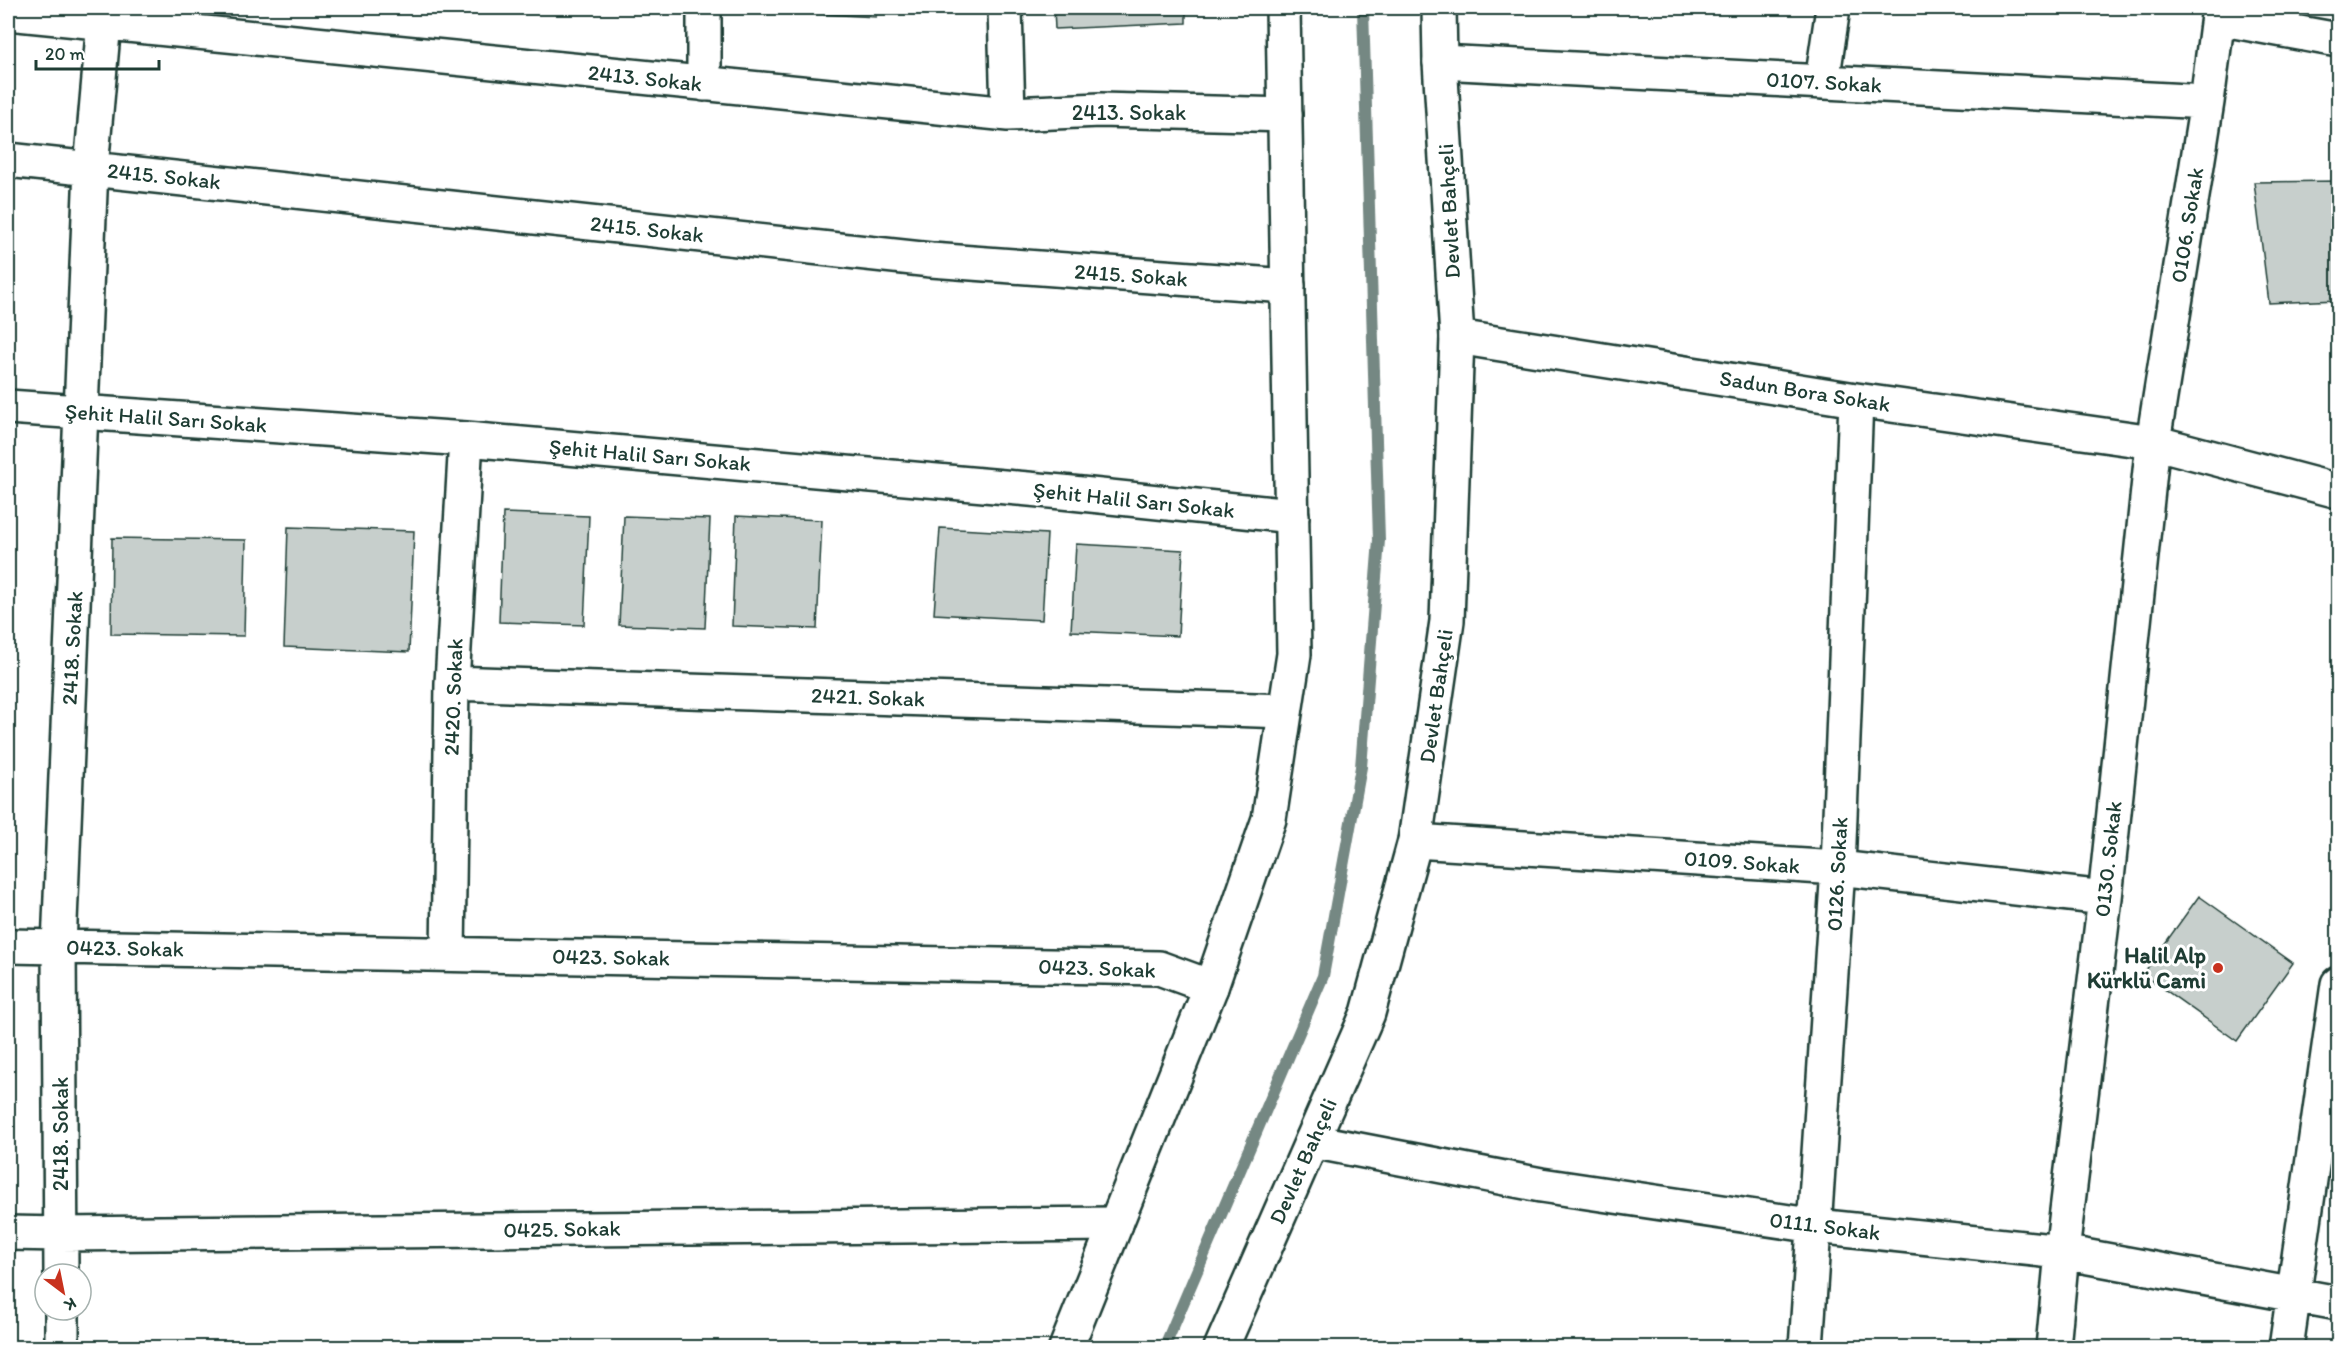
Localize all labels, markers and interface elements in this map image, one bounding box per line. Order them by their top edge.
scale bar [36,33,159,71]
text: 20 m [45,43,85,65]
street label: 2413. Sokak [587,59,703,97]
street label: 0107. Sokak [1766,65,1882,99]
street label: 2413. Sokak [1072,99,1186,126]
street label: Devlet Bahçeli [1432,143,1466,279]
street label: 2415. Sokak [106,157,222,195]
street label: 0106. Sokak [2165,165,2209,285]
street label: 2415. Sokak [589,210,705,248]
street label: 2415. Sokak [1073,258,1189,292]
street label: Sadun Bora Sokak [1718,364,1892,418]
street label: Şehit Halil Sarı Sokak [64,397,268,439]
street label: Şehit Halil Sarı Sokak [548,433,752,477]
street label: Şehit Halil Sarı Sokak [1032,476,1236,524]
street label: 2418. Sokak [56,590,88,706]
street label: Devlet Bahçeli [1413,627,1459,765]
street label: 2420. Sokak [437,638,469,756]
street label: 2421. Sokak [811,682,925,712]
street label: 0130. Sokak [2088,800,2128,918]
street label: 0126. Sokak [1821,816,1853,932]
street label: 0109. Sokak [1683,844,1801,880]
street label: 0423. Sokak [66,933,184,963]
street label: 0423. Sokak [552,942,670,972]
place label: Halil Alp Kürklü Cami [2087,942,2206,994]
street label: 0423. Sokak [1038,952,1156,984]
marker: Halil Alp Kürklü Cami [2211,961,2225,975]
street label: 2418. Sokak [47,1077,74,1191]
street label: Devlet Bahçeli [1263,1094,1343,1228]
street label: 0111. Sokak [1768,1206,1882,1246]
street label: 0425. Sokak [503,1214,621,1244]
north arrow [33,1262,93,1322]
text: K [61,1294,80,1315]

